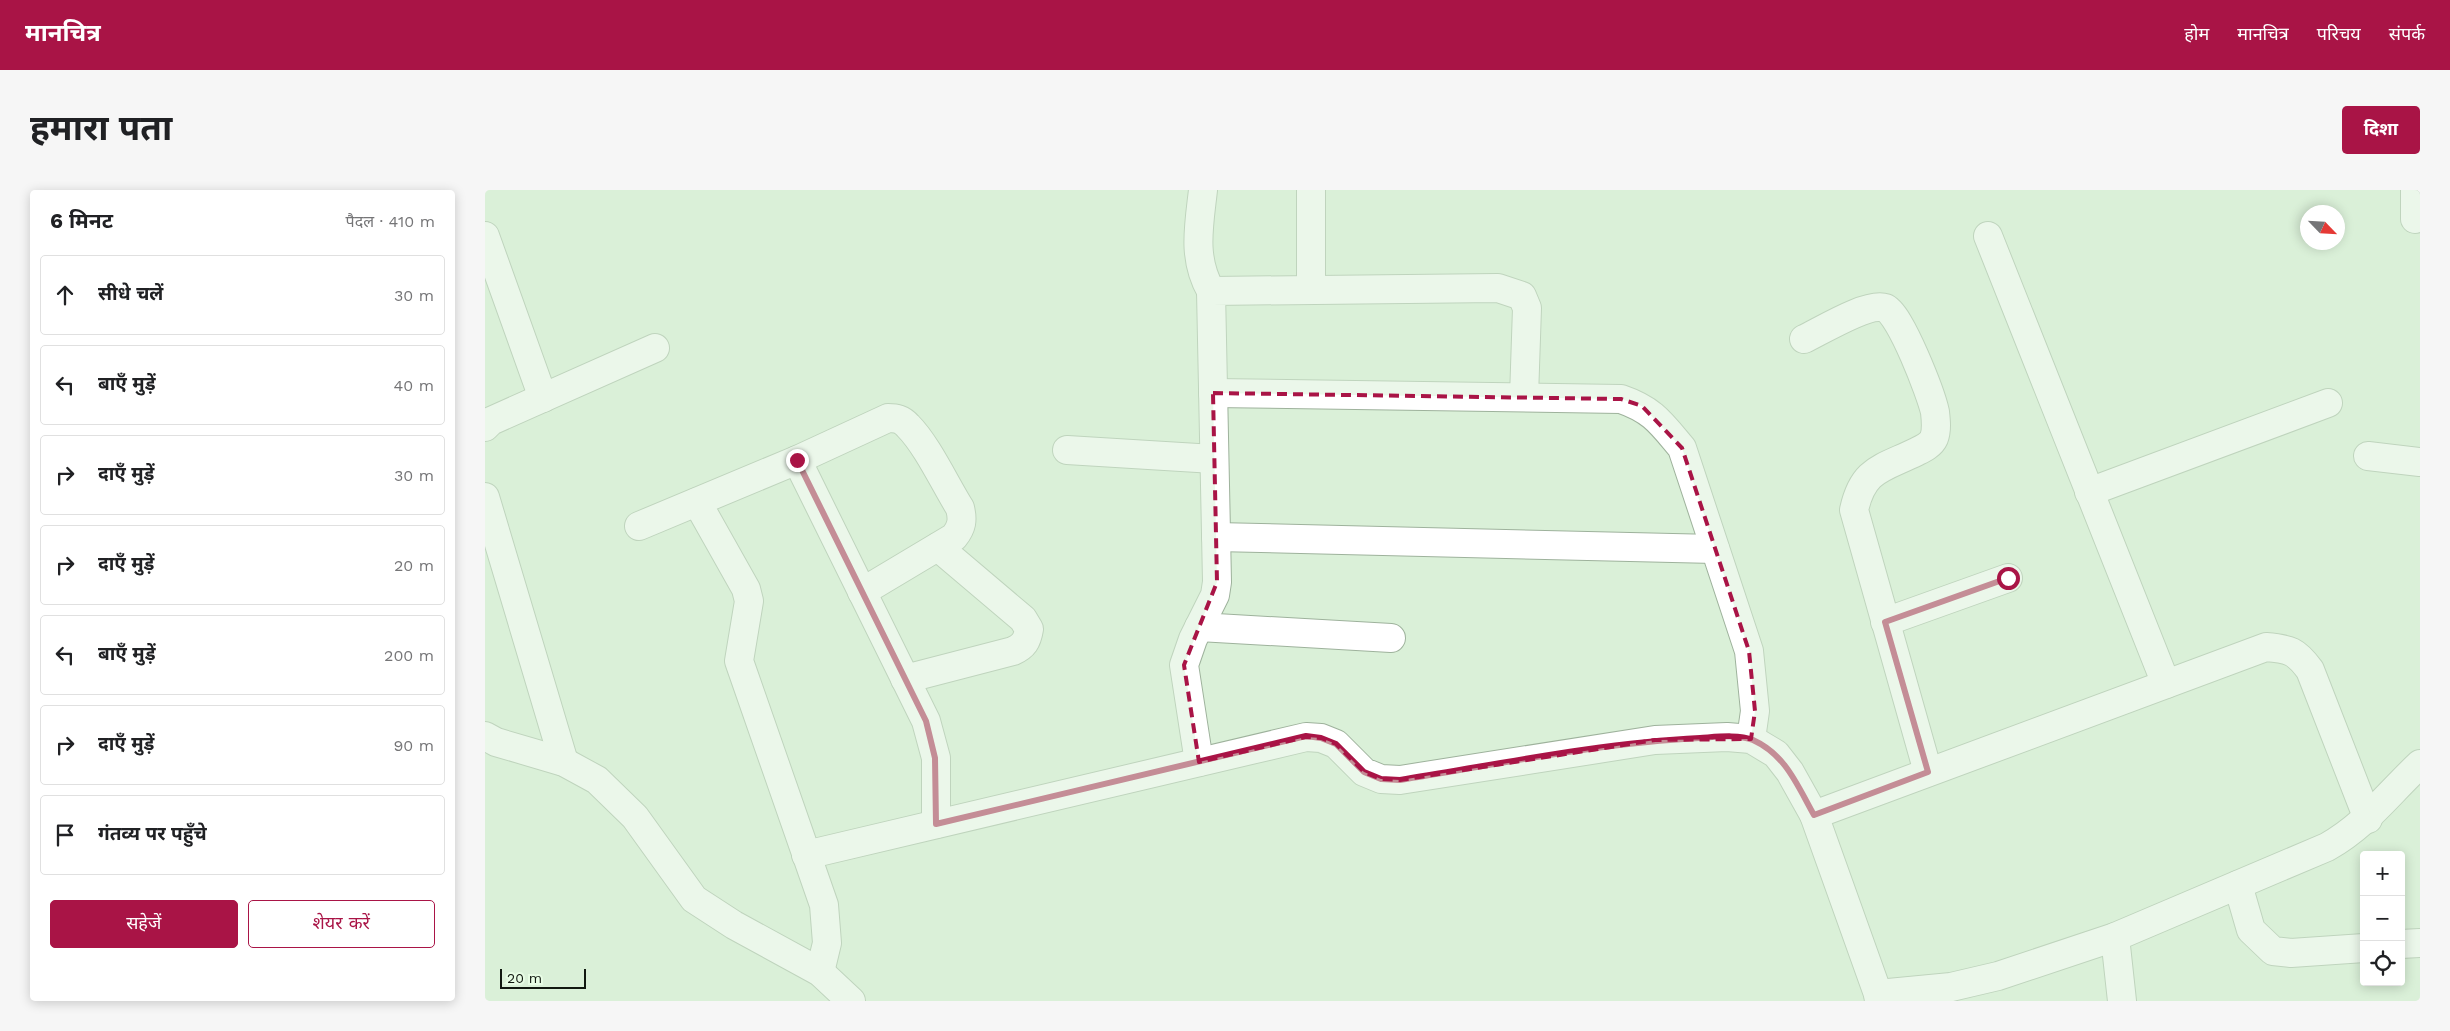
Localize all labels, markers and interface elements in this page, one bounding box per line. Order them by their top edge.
text: मानचित्र [25,19,101,47]
text: होम [2184,23,2209,44]
text: मानचित्र [2237,23,2289,44]
text: परिचय [2317,23,2361,44]
text: संपर्क [2389,23,2425,44]
button: दिशा [2342,106,2420,154]
text: हमारा पता [30,107,172,149]
north arrow [2300,205,2345,250]
text: 6 मिनट [50,208,113,233]
text: पैदल · 410 m [346,212,435,231]
icon: ahead [51,281,79,309]
text: सीधे चलें [98,282,163,305]
text: 30 m [394,286,434,305]
icon: left [51,371,79,399]
text: बाएँ मुड़ें [98,372,156,395]
text: 40 m [394,376,434,395]
route end [786,449,809,472]
icon: right [51,461,79,489]
text: दाएँ मुड़ें [98,462,154,485]
text: 30 m [394,466,434,485]
icon: right [51,551,79,579]
text: दाएँ मुड़ें [98,552,154,575]
text: 20 m [394,556,434,575]
route start [1997,567,2020,590]
icon: left [51,641,79,669]
text: बाएँ मुड़ें [98,642,156,665]
text: 200 m [384,646,434,665]
icon: right [51,731,79,759]
text: दाएँ मुड़ें [98,732,154,755]
text: 90 m [393,736,434,755]
icon: arrive [51,821,79,849]
text: गंतव्य पर पहुँचे [98,822,207,845]
map controls [2360,851,2405,986]
button: + [2360,851,2405,896]
button: − [2360,896,2405,941]
button: सहेजें [50,900,238,948]
button: शेयर करें [248,900,435,948]
button: locate [2360,941,2405,986]
scale bar [500,966,586,989]
text: 20 m [507,970,542,986]

